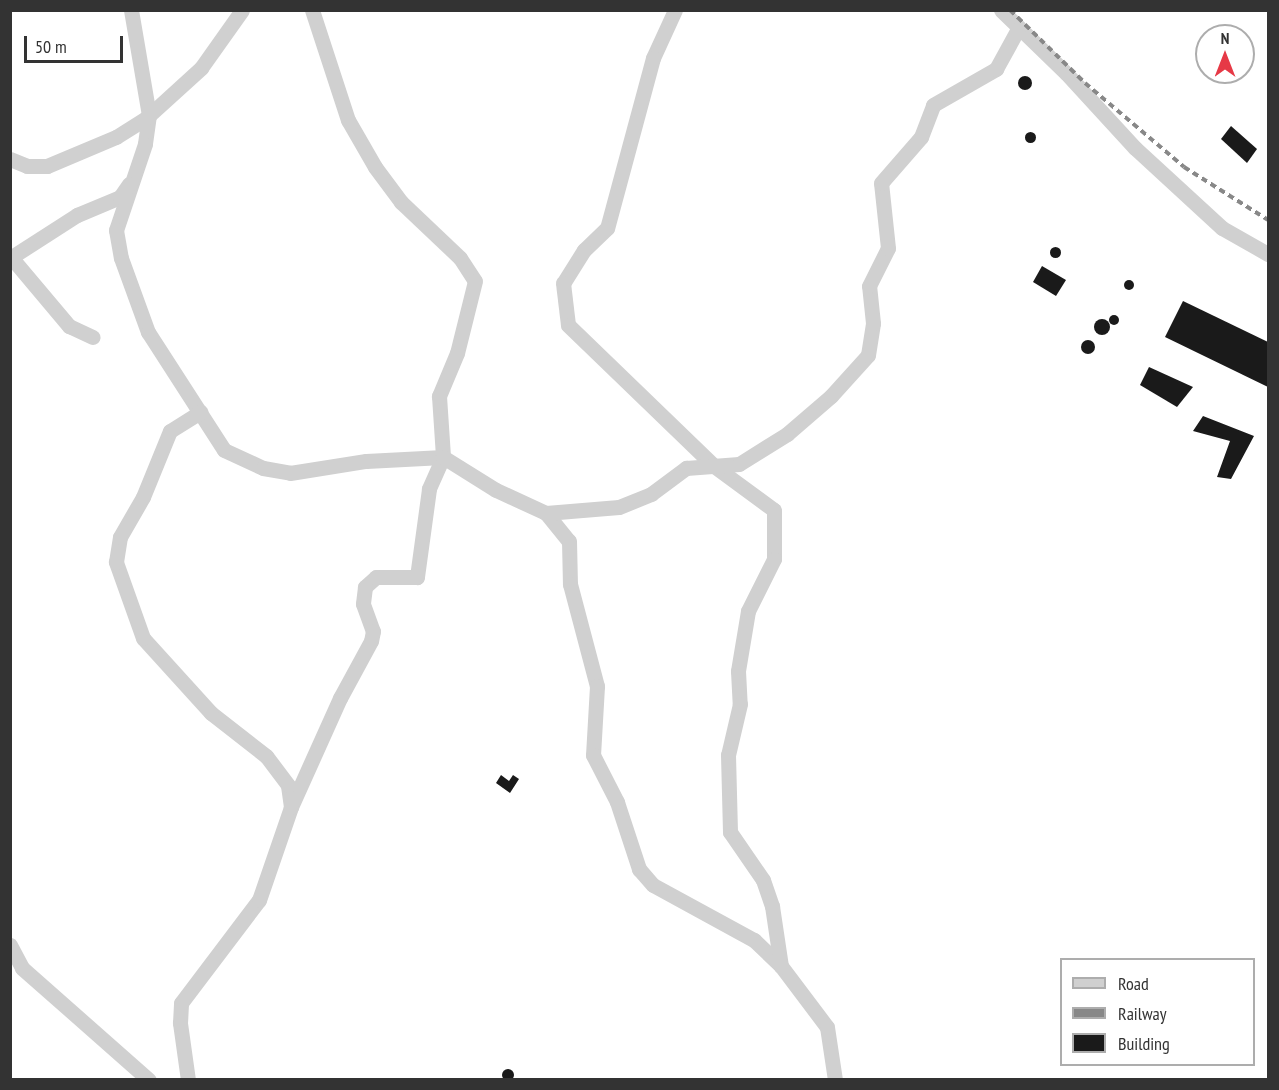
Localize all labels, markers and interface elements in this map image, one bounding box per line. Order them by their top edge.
scale bar [27,24,126,62]
north arrow [1195,24,1255,84]
text: N [1221,28,1229,48]
text: 50 m [35,35,67,58]
legend [1060,958,1255,1066]
text: Road [1118,972,1149,995]
text: Railway [1118,1002,1167,1025]
text: Building [1118,1032,1170,1055]

